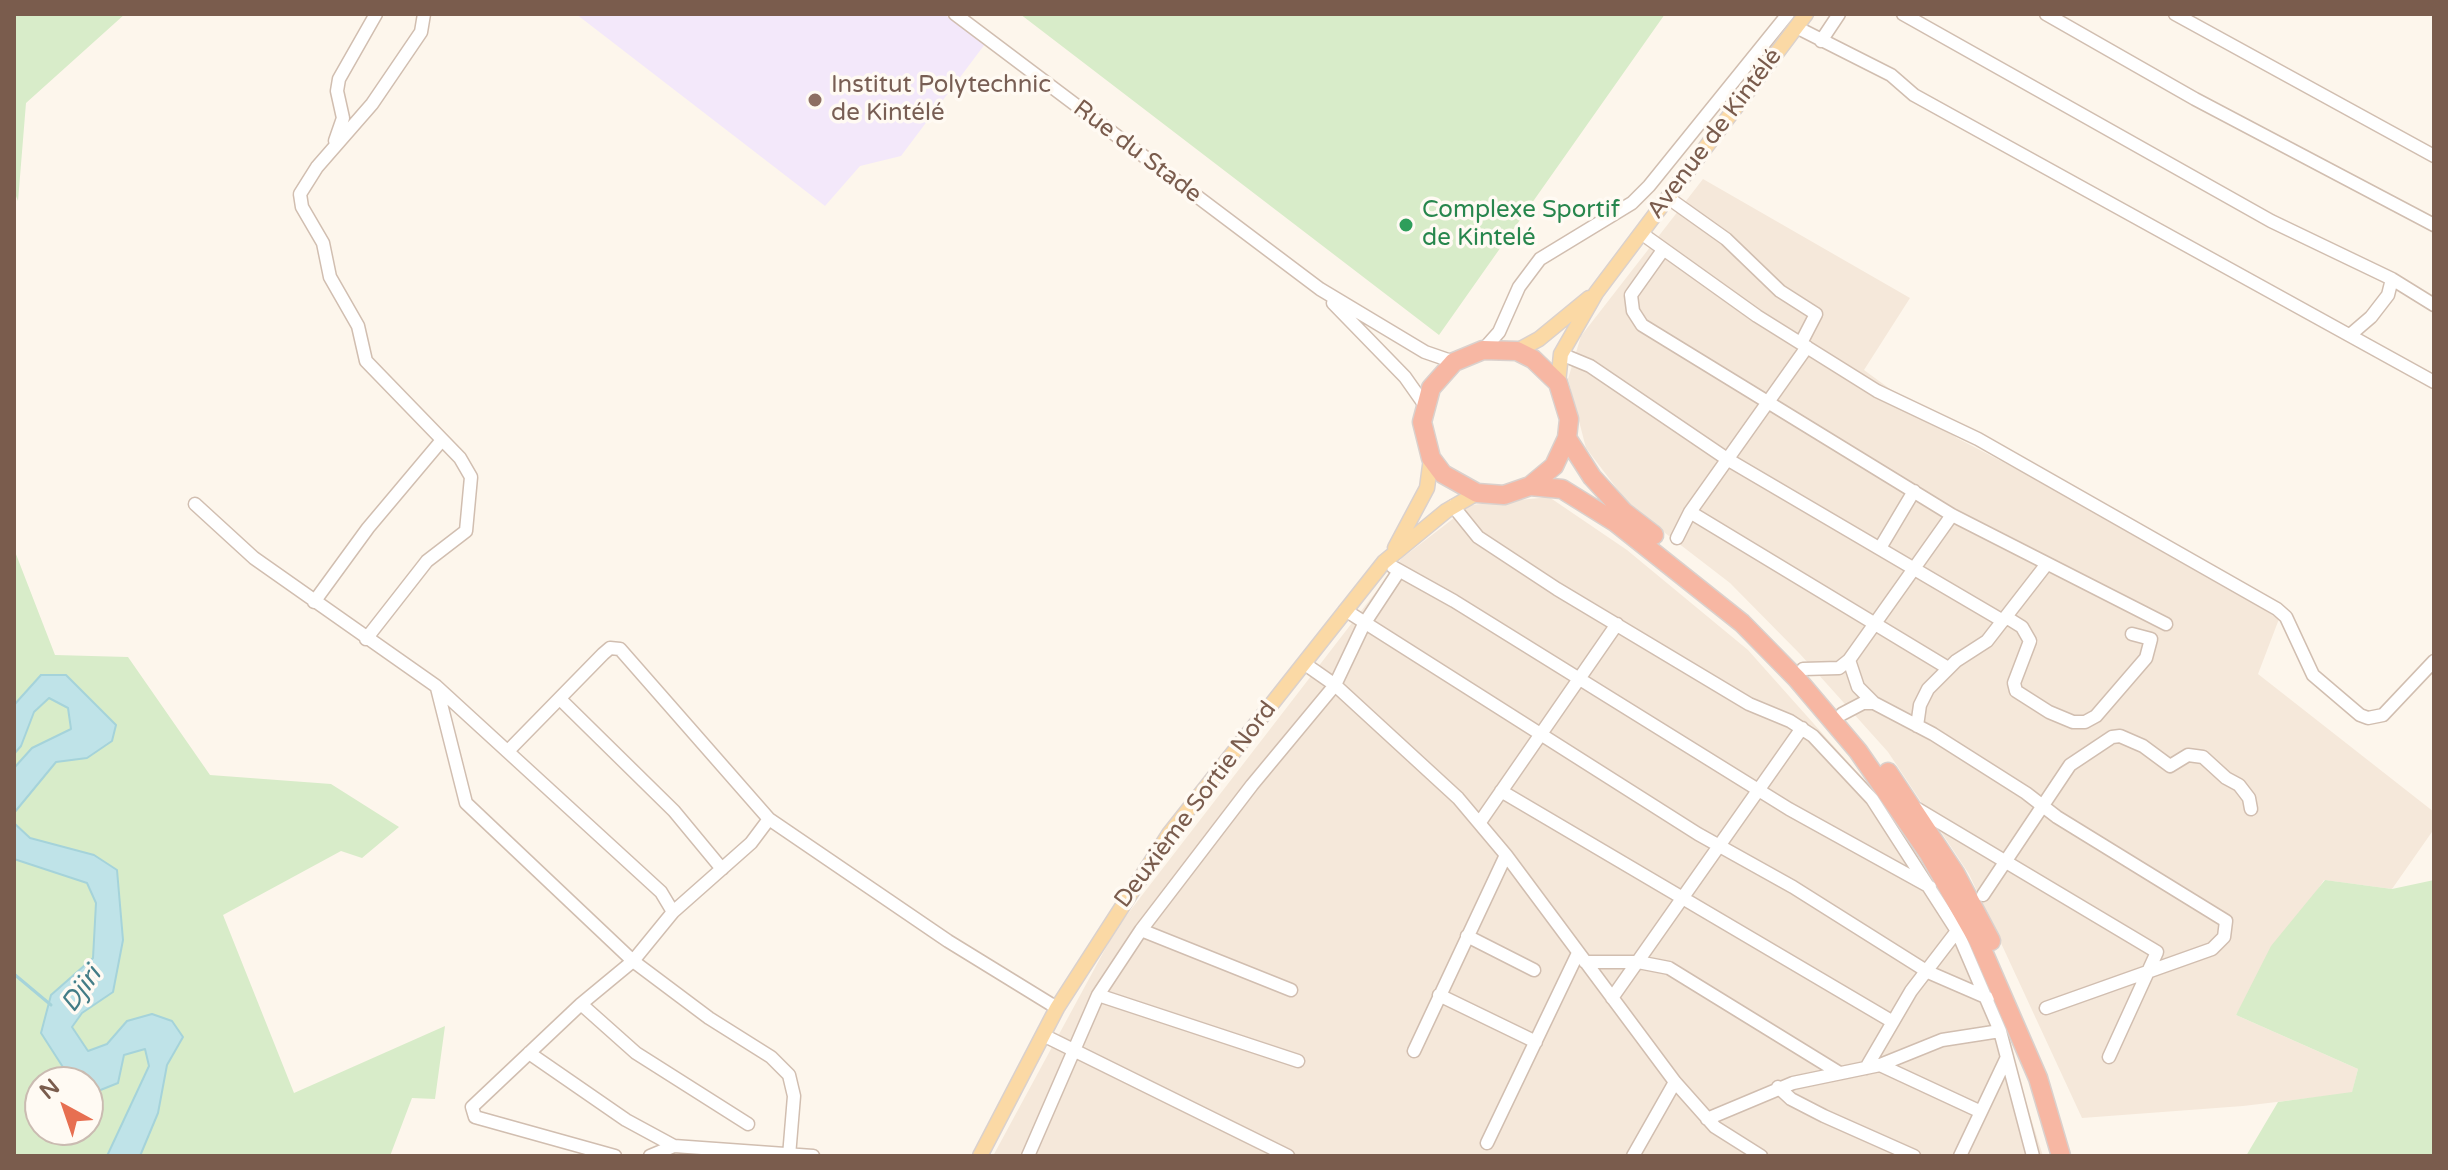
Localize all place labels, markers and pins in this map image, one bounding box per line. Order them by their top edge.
place label: Institut Polytechnic de Kintélé [831,72,1051,128]
marker: Institut Polytechnic de Kintélé [806,91,824,109]
place label: Complexe Sportif de Kintelé [1422,197,1620,253]
marker: Complexe Sportif de Kintelé [1397,216,1415,234]

